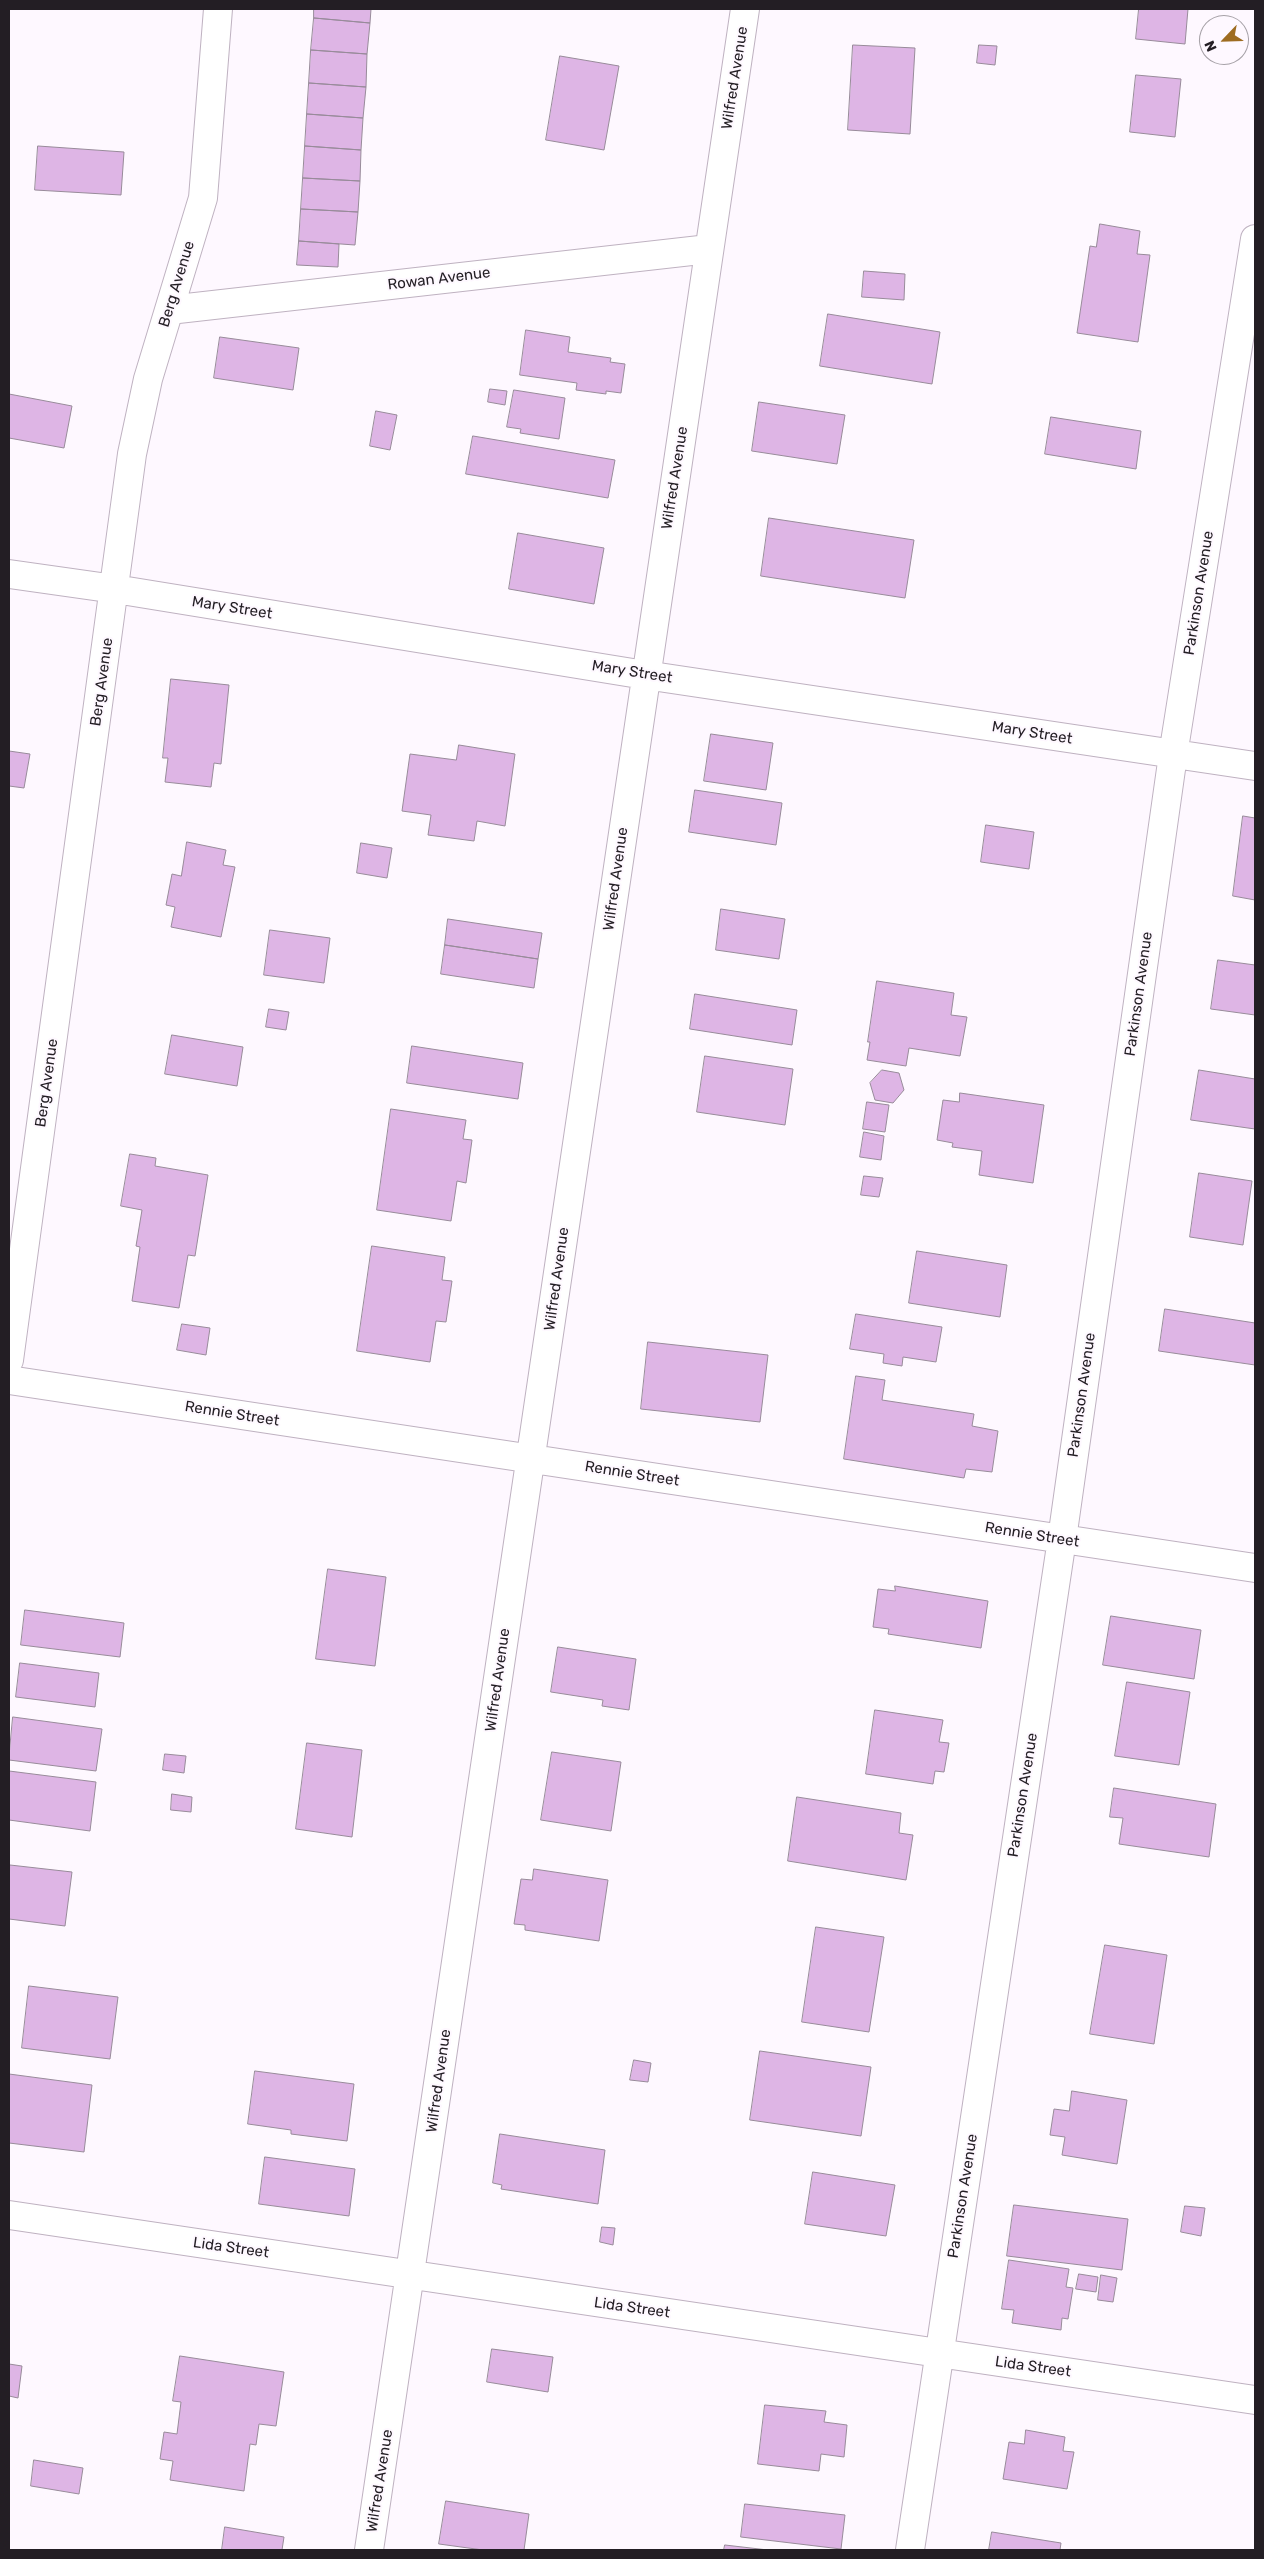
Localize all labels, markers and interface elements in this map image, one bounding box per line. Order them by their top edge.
north arrow [1199,15,1249,65]
street label: Wilfred Avenue [718,25,752,131]
text: N [1201,38,1221,54]
street label: Berg Avenue [155,239,199,329]
street label: Rowan Avenue [387,264,491,294]
street label: Wilfred Avenue [658,425,692,531]
street label: Parkinson Avenue [1180,530,1218,656]
street label: Mary Street [190,593,274,623]
street label: Berg Avenue [87,637,117,727]
street label: Mary Street [590,657,674,687]
street label: Mary Street [990,718,1074,748]
street label: Wilfred Avenue [600,826,632,932]
street label: Parkinson Avenue [1121,931,1157,1057]
street label: Berg Avenue [32,1038,62,1128]
street label: Wilfred Avenue [541,1226,573,1332]
street label: Parkinson Avenue [1064,1332,1100,1458]
street label: Rennie Street [183,1398,281,1430]
street label: Rennie Street [583,1458,681,1490]
street label: Rennie Street [983,1519,1081,1551]
street label: Wilfred Avenue [482,1627,514,1733]
street label: Parkinson Avenue [1004,1732,1042,1858]
street label: Wilfred Avenue [423,2028,455,2134]
street label: Parkinson Avenue [944,2133,982,2259]
street label: Lida Street [192,2234,270,2262]
street label: Lida Street [593,2294,671,2322]
street label: Lida Street [994,2353,1072,2381]
street label: Wilfred Avenue [363,2428,397,2534]

